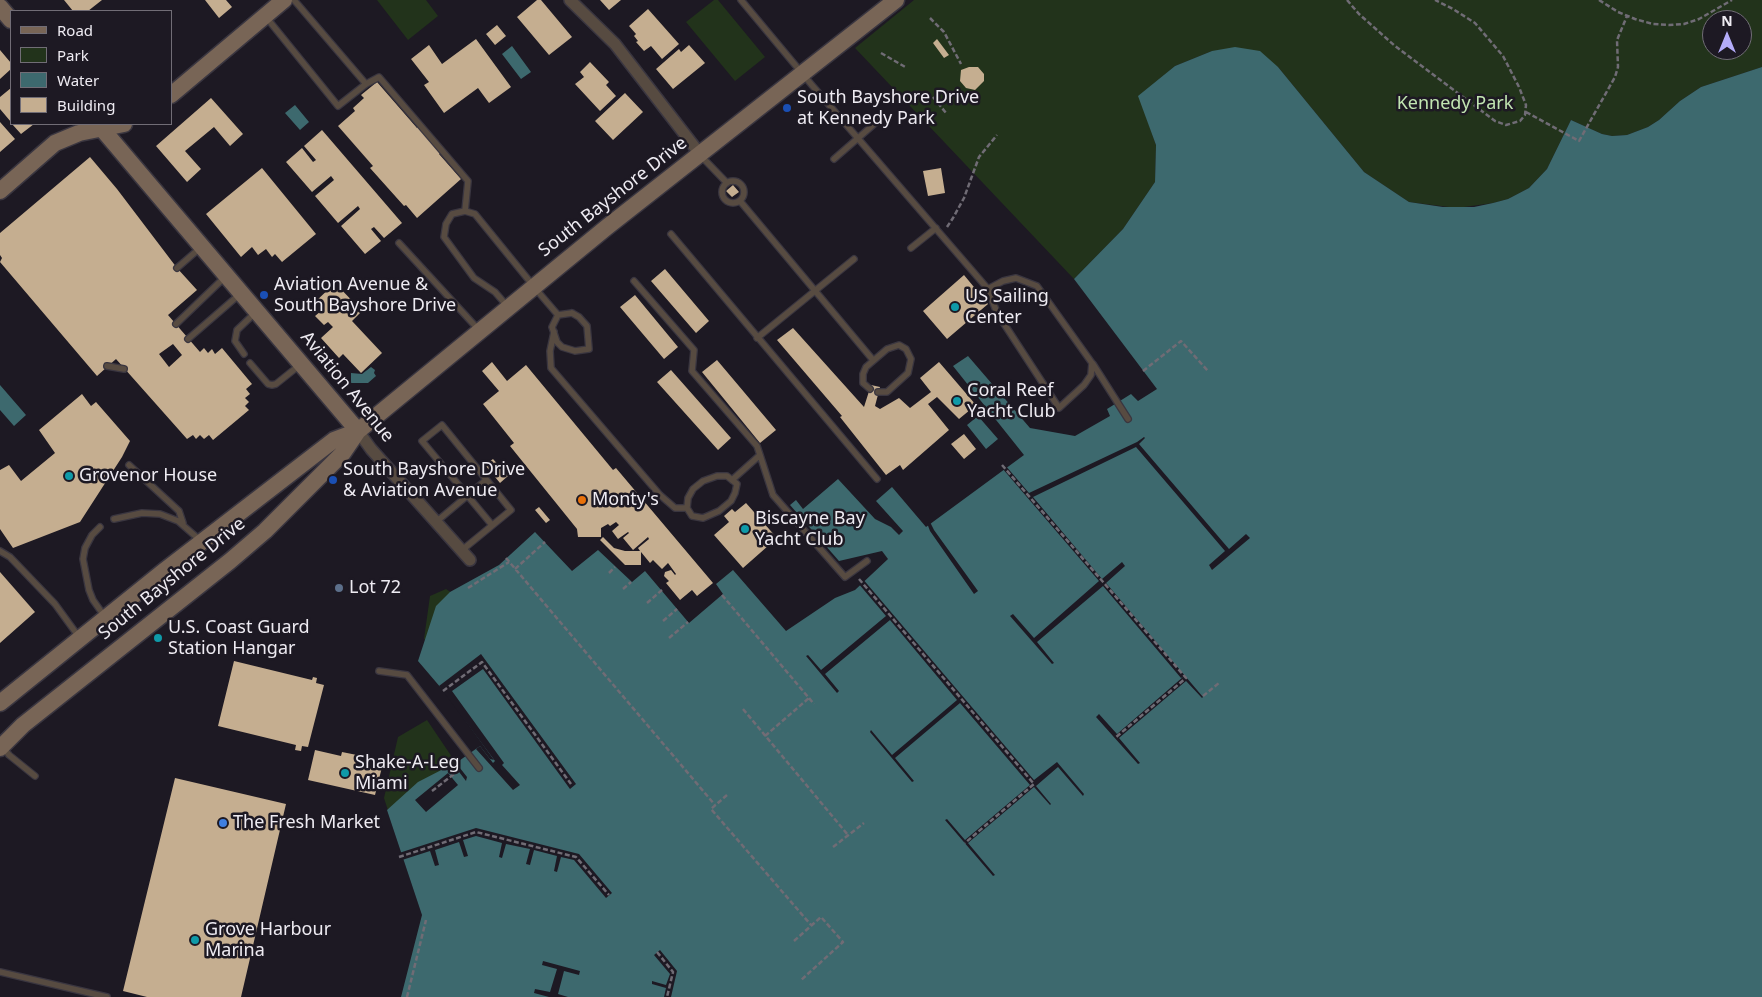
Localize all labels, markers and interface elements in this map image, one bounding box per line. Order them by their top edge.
legend [10,10,172,125]
north arrow [1702,10,1752,60]
text: N [1721,11,1733,30]
text: Road [57,20,93,40]
text: Park [57,45,89,65]
text: Water [57,70,99,90]
place label: South Bayshore Drive at Kennedy Park [797,87,979,130]
park label: Kennedy Park [1397,93,1513,115]
text: Building [57,95,115,115]
marker: South Bayshore Drive at Kennedy Park [781,102,793,114]
street label: South Bayshore Drive [535,132,691,262]
place label: Aviation Avenue & South Bayshore Drive [274,274,456,316]
place label: US Sailing Center [965,286,1049,328]
marker: Aviation Avenue & South Bayshore Drive [258,289,270,301]
marker: US Sailing Center [949,301,961,313]
street label: Aviation Avenue [296,327,398,447]
place label: Coral Reef Yacht Club [967,380,1056,422]
marker: Coral Reef Yacht Club [951,395,963,407]
place label: South Bayshore Drive & Aviation Avenue [343,459,525,502]
place label: Grovenor House [79,465,217,487]
marker: Grovenor House [63,470,75,482]
marker: South Bayshore Drive & Aviation Avenue [327,474,339,486]
place label: Monty's [592,489,659,511]
marker: Monty's [576,494,588,506]
place label: Biscayne Bay Yacht Club [755,508,865,550]
street label: South Bayshore Drive [94,513,250,645]
marker: Biscayne Bay Yacht Club [739,523,751,535]
place label: Lot 72 [349,577,401,599]
marker: Lot 72 [333,582,345,594]
place label: U.S. Coast Guard Station Hangar [168,617,310,660]
marker: U.S. Coast Guard Station Hangar [152,632,164,644]
place label: Shake-A-Leg Miami [355,752,460,794]
marker: Shake-A-Leg Miami [339,767,351,779]
place label: The Fresh Market [233,812,380,834]
marker: The Fresh Market [217,817,229,829]
place label: Grove Harbour Marina [205,919,331,962]
marker: Grove Harbour Marina [189,934,201,946]

